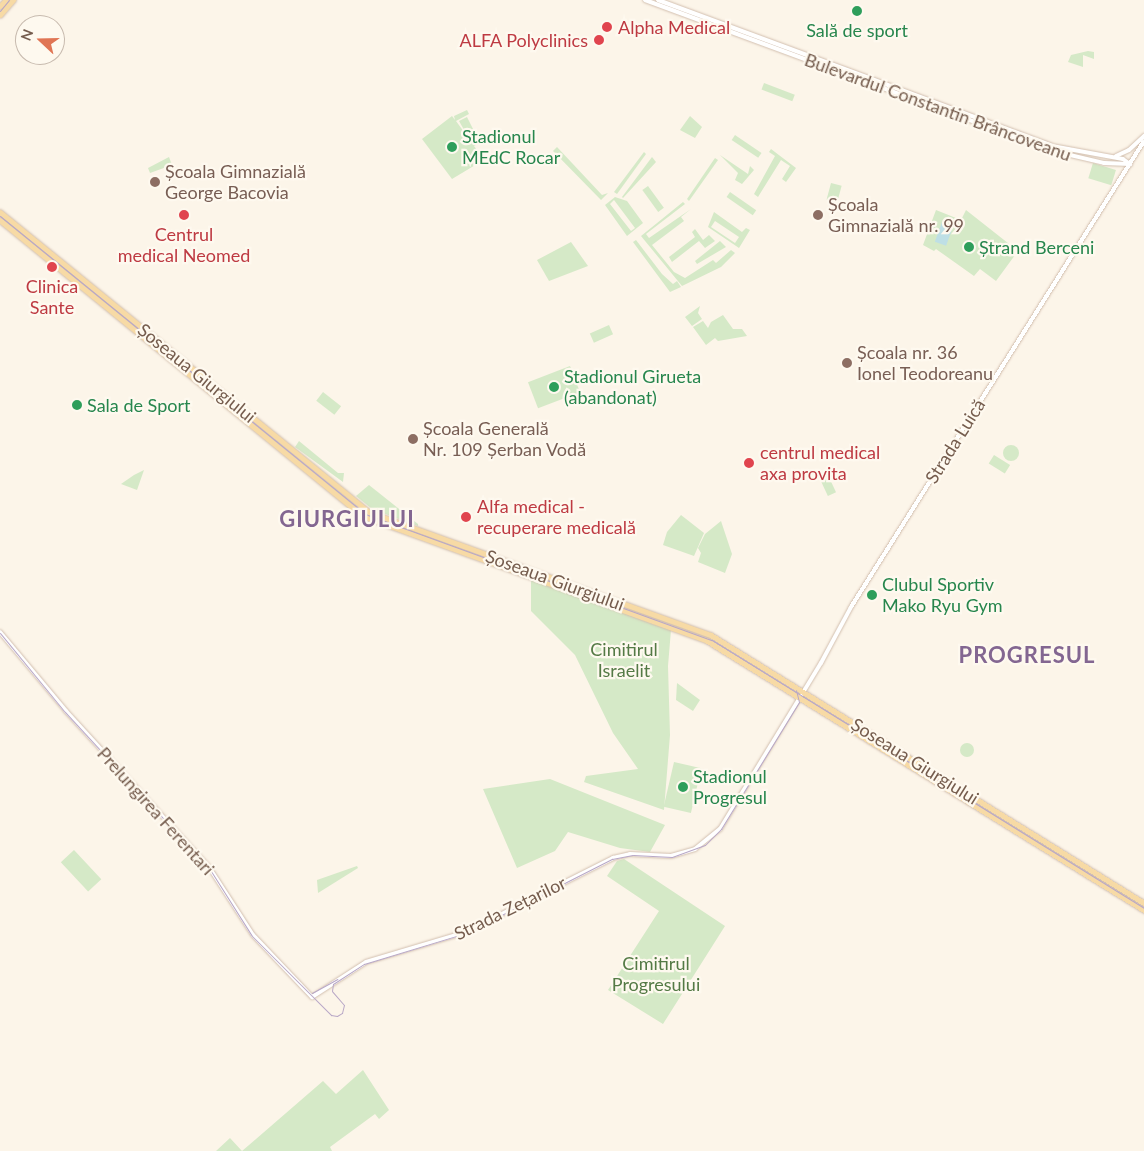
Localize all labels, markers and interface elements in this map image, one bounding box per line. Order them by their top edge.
marker: Sală de sport [851,5,863,17]
north arrow [15,15,65,65]
place label: Alpha Medical [618,16,730,38]
place label: Sală de sport [806,19,908,41]
marker: Alpha Medical [600,20,614,34]
text: N [17,27,36,43]
place label: ALFA Polyclinics [459,29,588,51]
marker: ALFA Polyclinics [592,33,606,47]
street label: Bulevardul Constantin Brâncoveanu [802,49,1074,165]
place label: Stadionul MEdC Rocar [462,126,560,168]
marker: Stadionul MEdC Rocar [446,141,458,153]
place label: Școala Gimnazială George Bacovia [165,161,306,203]
marker: Școala Gimnazială George Bacovia [149,176,161,188]
place label: Școala Gimnazială nr. 99 [828,194,964,236]
marker: Centrul medical Neomed [177,208,191,222]
marker: Școala Gimnazială nr. 99 [812,209,824,221]
place label: Centrul medical Neomed [118,224,250,266]
place label: Ștrand Berceni [979,236,1094,258]
marker: Ștrand Berceni [963,241,975,253]
marker: Clinica Sante [45,260,59,274]
place label: Clinica Sante [26,276,78,318]
street label: Șoseaua Giurgiului [134,319,260,427]
place label: Școala nr. 36 Ionel Teodoreanu [857,342,994,384]
marker: Școala nr. 36 Ionel Teodoreanu [841,357,853,369]
place label: Stadionul Girueta (abandonat) [564,366,701,408]
marker: Stadionul Girueta (abandonat) [548,381,560,393]
place label: Sala de Sport [87,394,190,416]
street label: Strada Luică [921,395,989,487]
marker: Sala de Sport [71,399,83,411]
place label: Școala Generală Nr. 109 Șerban Vodă [423,418,587,460]
marker: Școala Generală Nr. 109 Șerban Vodă [407,433,419,445]
place label: centrul medical axa provita [760,442,880,484]
marker: centrul medical axa provita [742,456,756,470]
place label: Alfa medical - recuperare medicală [477,496,636,538]
district label: GIURGIULUI [278,506,416,532]
marker: Alfa medical - recuperare medicală [459,510,473,524]
street label: Șoseaua Giurgiului [483,545,627,615]
place label: Clubul Sportiv Mako Ryu Gym [882,574,1003,616]
marker: Clubul Sportiv Mako Ryu Gym [866,589,878,601]
park label: Cimitirul Israelit [590,639,658,682]
district label: PROGRESUL [957,642,1097,668]
street label: Șoseaua Giurgiului [847,713,983,809]
street label: Prelungirea Ferentari [93,743,219,879]
place label: Stadionul Progresul [693,766,767,809]
marker: Stadionul Progresul [677,781,689,793]
street label: Strada Zețarilor [450,872,570,944]
park label: Cimitirul Progresului [612,953,700,996]

